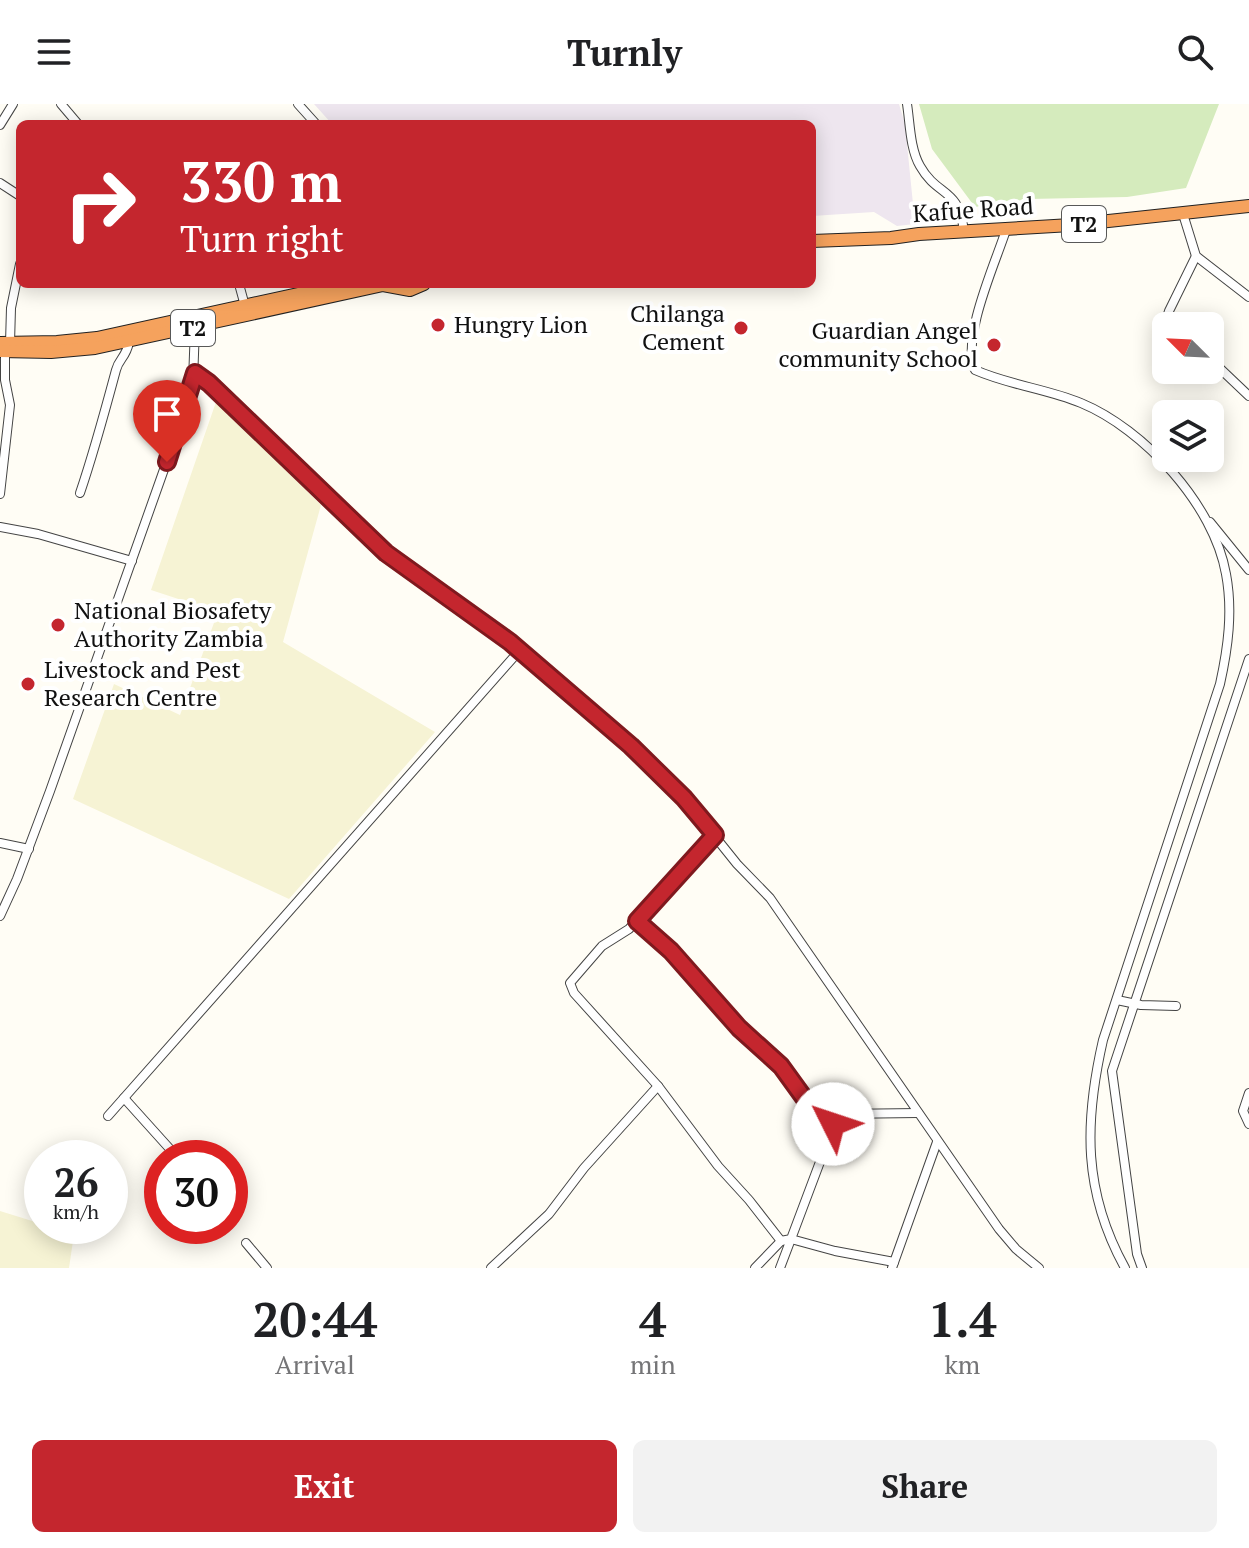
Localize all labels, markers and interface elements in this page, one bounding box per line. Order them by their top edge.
text: Turnly [567,29,682,76]
icon: menu [32,30,76,74]
icon: search [1173,30,1217,74]
text: 330 m [180,144,342,218]
icon: right [48,152,152,256]
street label: Kafue Road [911,189,1034,229]
road number: T2 [1062,206,1106,242]
text: Turn right [180,215,344,262]
place label: Chilanga Cement [630,297,725,357]
place label: Hungry Lion [454,308,588,340]
road number: T2 [171,310,215,346]
north arrow [1152,312,1224,384]
map controls [1152,312,1224,472]
place label: Guardian Angel community School [779,314,978,374]
marker: Hungry Lion [429,316,447,334]
marker: Chilanga Cement [732,319,750,337]
marker: Guardian Angel community School [985,336,1003,354]
pin [133,380,201,462]
icon: arrive [145,392,189,436]
button: layers [1152,400,1224,472]
place label: National Biosafety Authority Zambia [74,594,272,654]
marker: National Biosafety Authority Zambia [49,616,67,634]
place label: Livestock and Pest Research Centre [44,653,241,713]
marker: Livestock and Pest Research Centre [19,675,37,693]
position arrow [791,1082,875,1166]
speed limit sign: 30 [144,1140,248,1244]
text: 26 [53,1155,99,1208]
text: km/h [53,1198,99,1225]
text: 20:44 [252,1287,377,1351]
text: 4 [639,1287,666,1351]
text: 1.4 [928,1287,997,1351]
text: Arrival [275,1347,355,1381]
text: min [630,1347,676,1381]
text: km [944,1347,980,1381]
button: Exit [32,1440,617,1532]
button: Share [633,1440,1217,1532]

